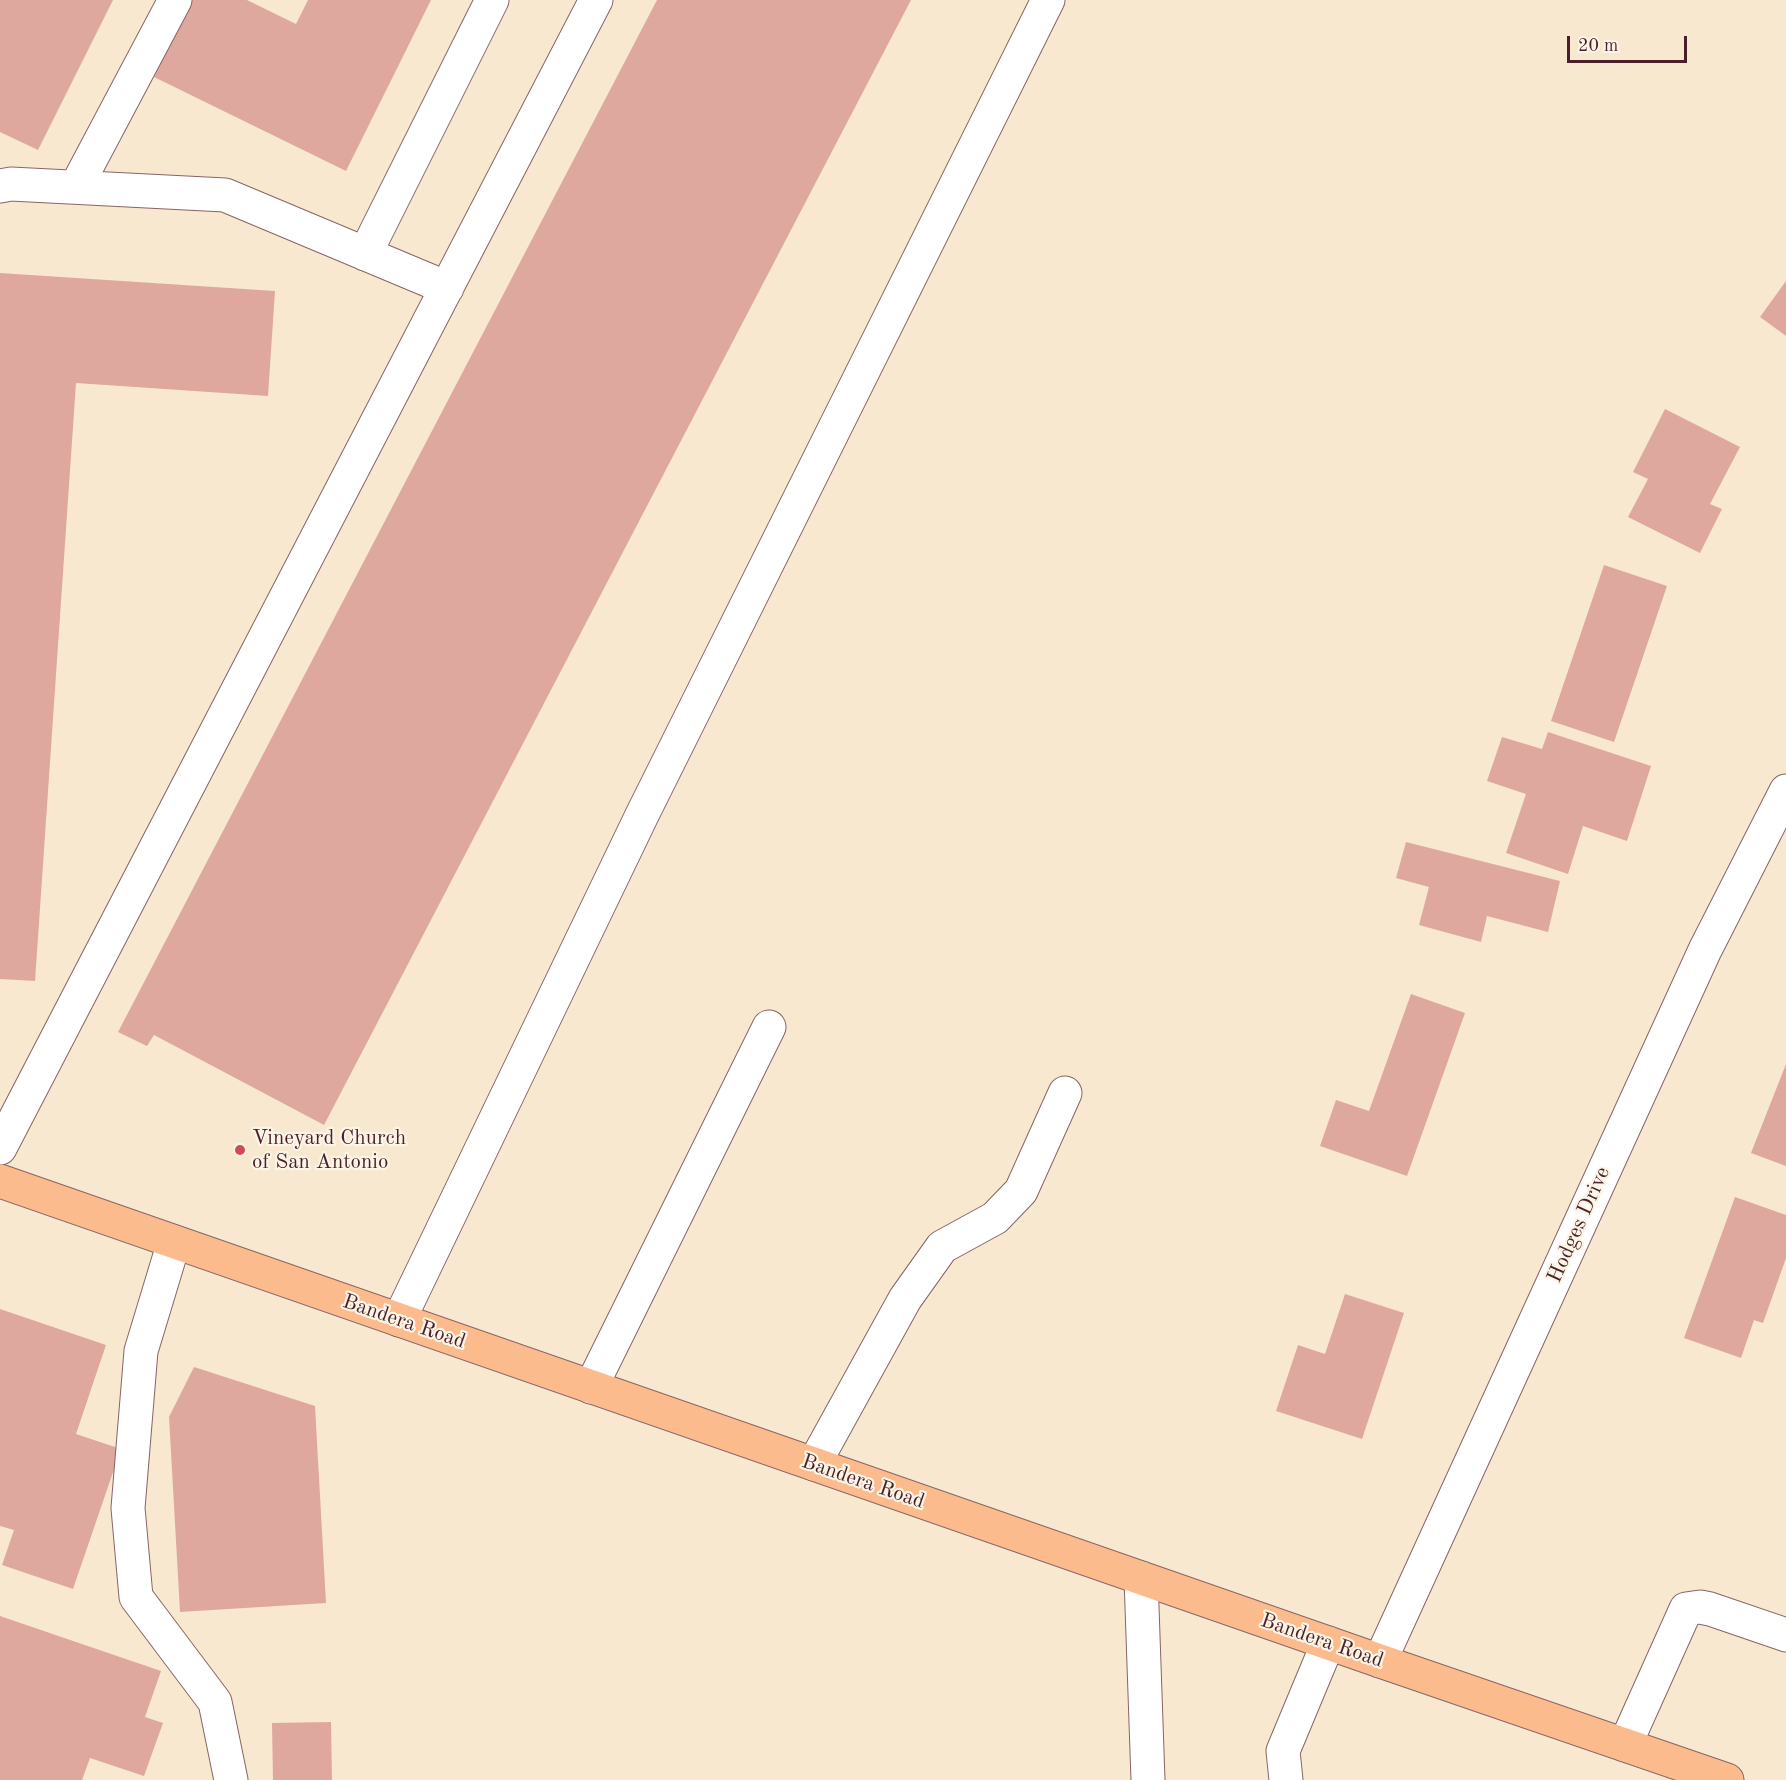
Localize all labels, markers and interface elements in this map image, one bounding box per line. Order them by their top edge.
scale bar [1570,24,1690,62]
text: 20 m [1578,37,1618,55]
place label: Vineyard Church of San Antonio [252,1125,406,1175]
marker: Vineyard Church of San Antonio [233,1143,247,1157]
street label: Hodges Drive [1542,1163,1616,1287]
street label: Bandera Road [339,1289,469,1355]
street label: Bandera Road [798,1449,928,1515]
street label: Bandera Road [1257,1608,1387,1674]

